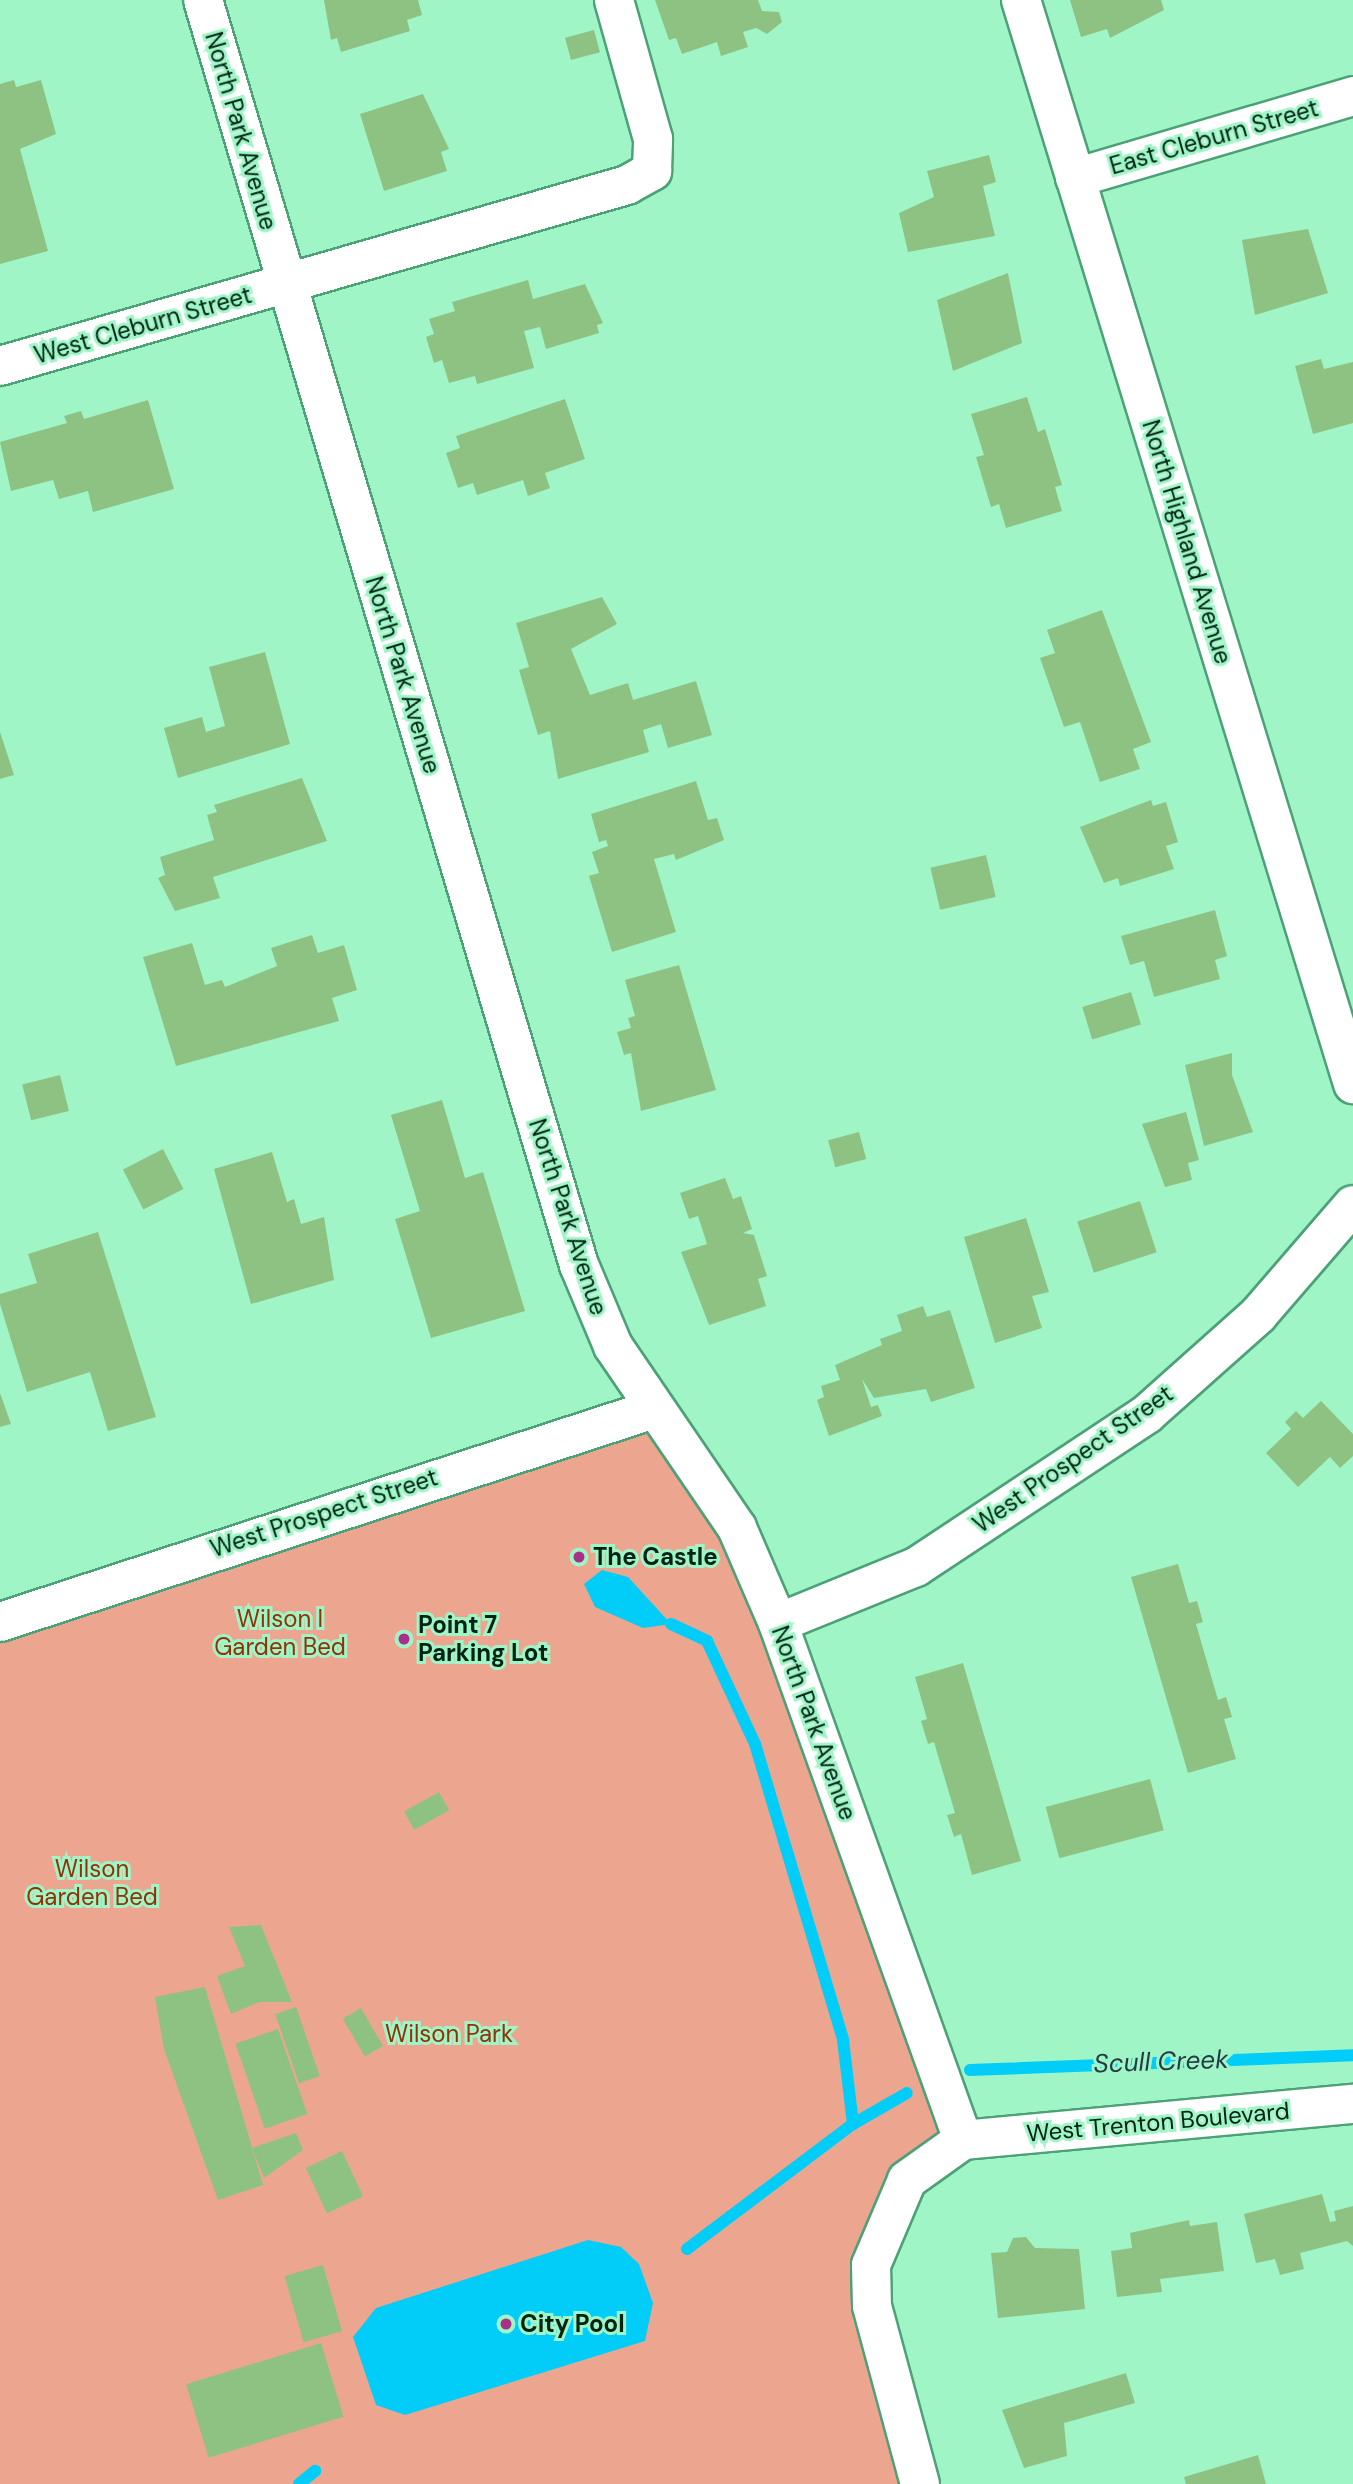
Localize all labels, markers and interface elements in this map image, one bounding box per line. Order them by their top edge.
street label: North Park Avenue [199,29,283,233]
street label: East Cleburn Street [1106,93,1322,181]
street label: West Cleburn Street [31,280,255,370]
street label: North Highland Avenue [1136,416,1238,668]
street label: North Park Avenue [359,573,447,777]
street label: North Park Avenue [523,1115,613,1319]
street label: West Prospect Street [967,1379,1179,1539]
street label: West Prospect Street [207,1463,441,1563]
place label: The Castle [593,1543,718,1571]
marker: The Castle [571,1549,587,1565]
park label: Wilson I Garden Bed [214,1605,346,1661]
place label: Point 7 Parking Lot [418,1611,548,1667]
street label: North Park Avenue [765,1622,863,1824]
marker: Point 7 Parking Lot [396,1631,412,1647]
park label: Wilson Garden Bed [26,1855,158,1911]
park label: Wilson Park [385,2020,513,2048]
water label: Scull Creek [1093,2044,1229,2080]
street label: West Trenton Boulevard [1025,2096,1291,2148]
place label: City Pool [520,2310,625,2338]
marker: City Pool [498,2316,514,2332]

